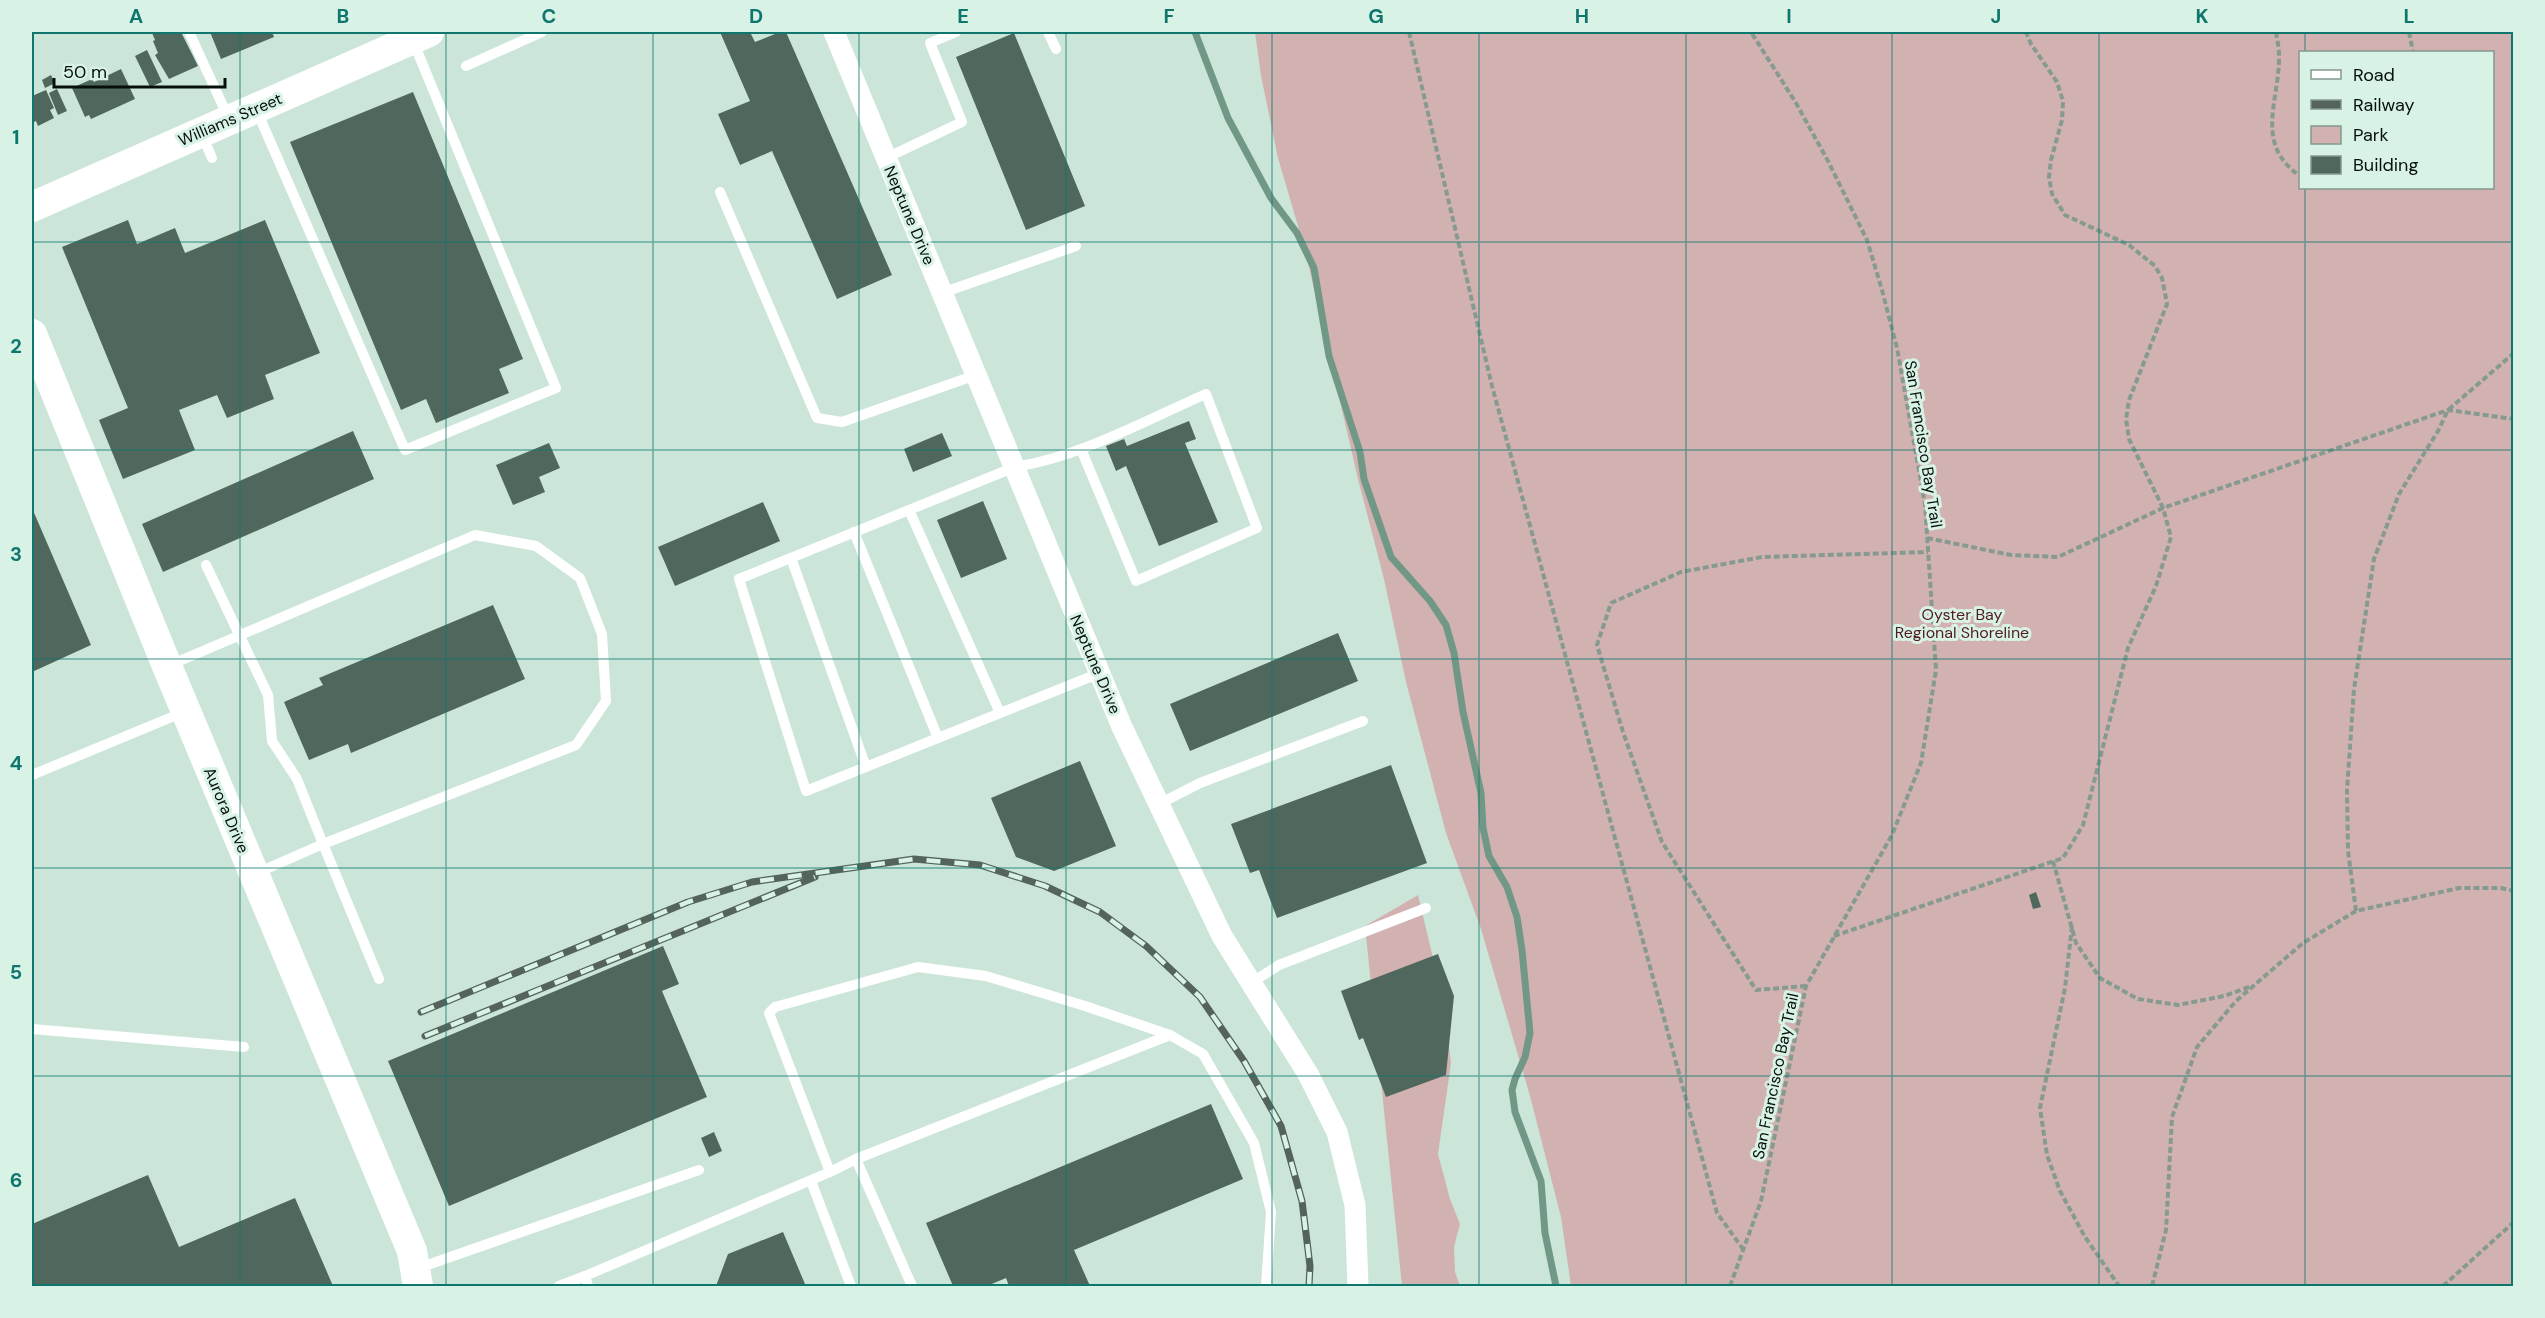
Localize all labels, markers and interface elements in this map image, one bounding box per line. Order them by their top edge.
text: A [129,3,143,29]
text: B [337,3,349,29]
text: C [542,3,556,29]
text: D [749,3,763,29]
text: E [957,3,969,29]
text: F [1163,3,1175,29]
text: G [1368,3,1384,29]
text: H [1575,3,1589,29]
text: I [1786,3,1792,29]
text: J [1991,3,2001,29]
text: K [2195,3,2209,29]
text: L [2403,3,2415,29]
scale bar [54,51,225,89]
legend [2299,51,2494,189]
text: 50 m [63,60,107,84]
text: Road [2353,63,2395,87]
street label: Williams Street [175,88,285,151]
text: Railway [2353,93,2415,117]
text: Park [2353,123,2389,147]
text: 1 [12,124,20,150]
text: Building [2353,153,2418,177]
street label: Neptune Drive [879,162,940,268]
text: 2 [10,333,22,359]
street label: San Francisco Bay Trail [1900,359,1947,529]
text: 3 [10,541,22,567]
park label: Oyster Bay Regional Shoreline [1895,604,2029,643]
street label: Neptune Drive [1065,611,1126,717]
text: 4 [10,750,23,776]
street label: Aurora Drive [199,764,254,856]
text: 5 [10,959,22,985]
street label: San Francisco Bay Trail [1748,991,1803,1161]
text: 6 [10,1167,22,1193]

